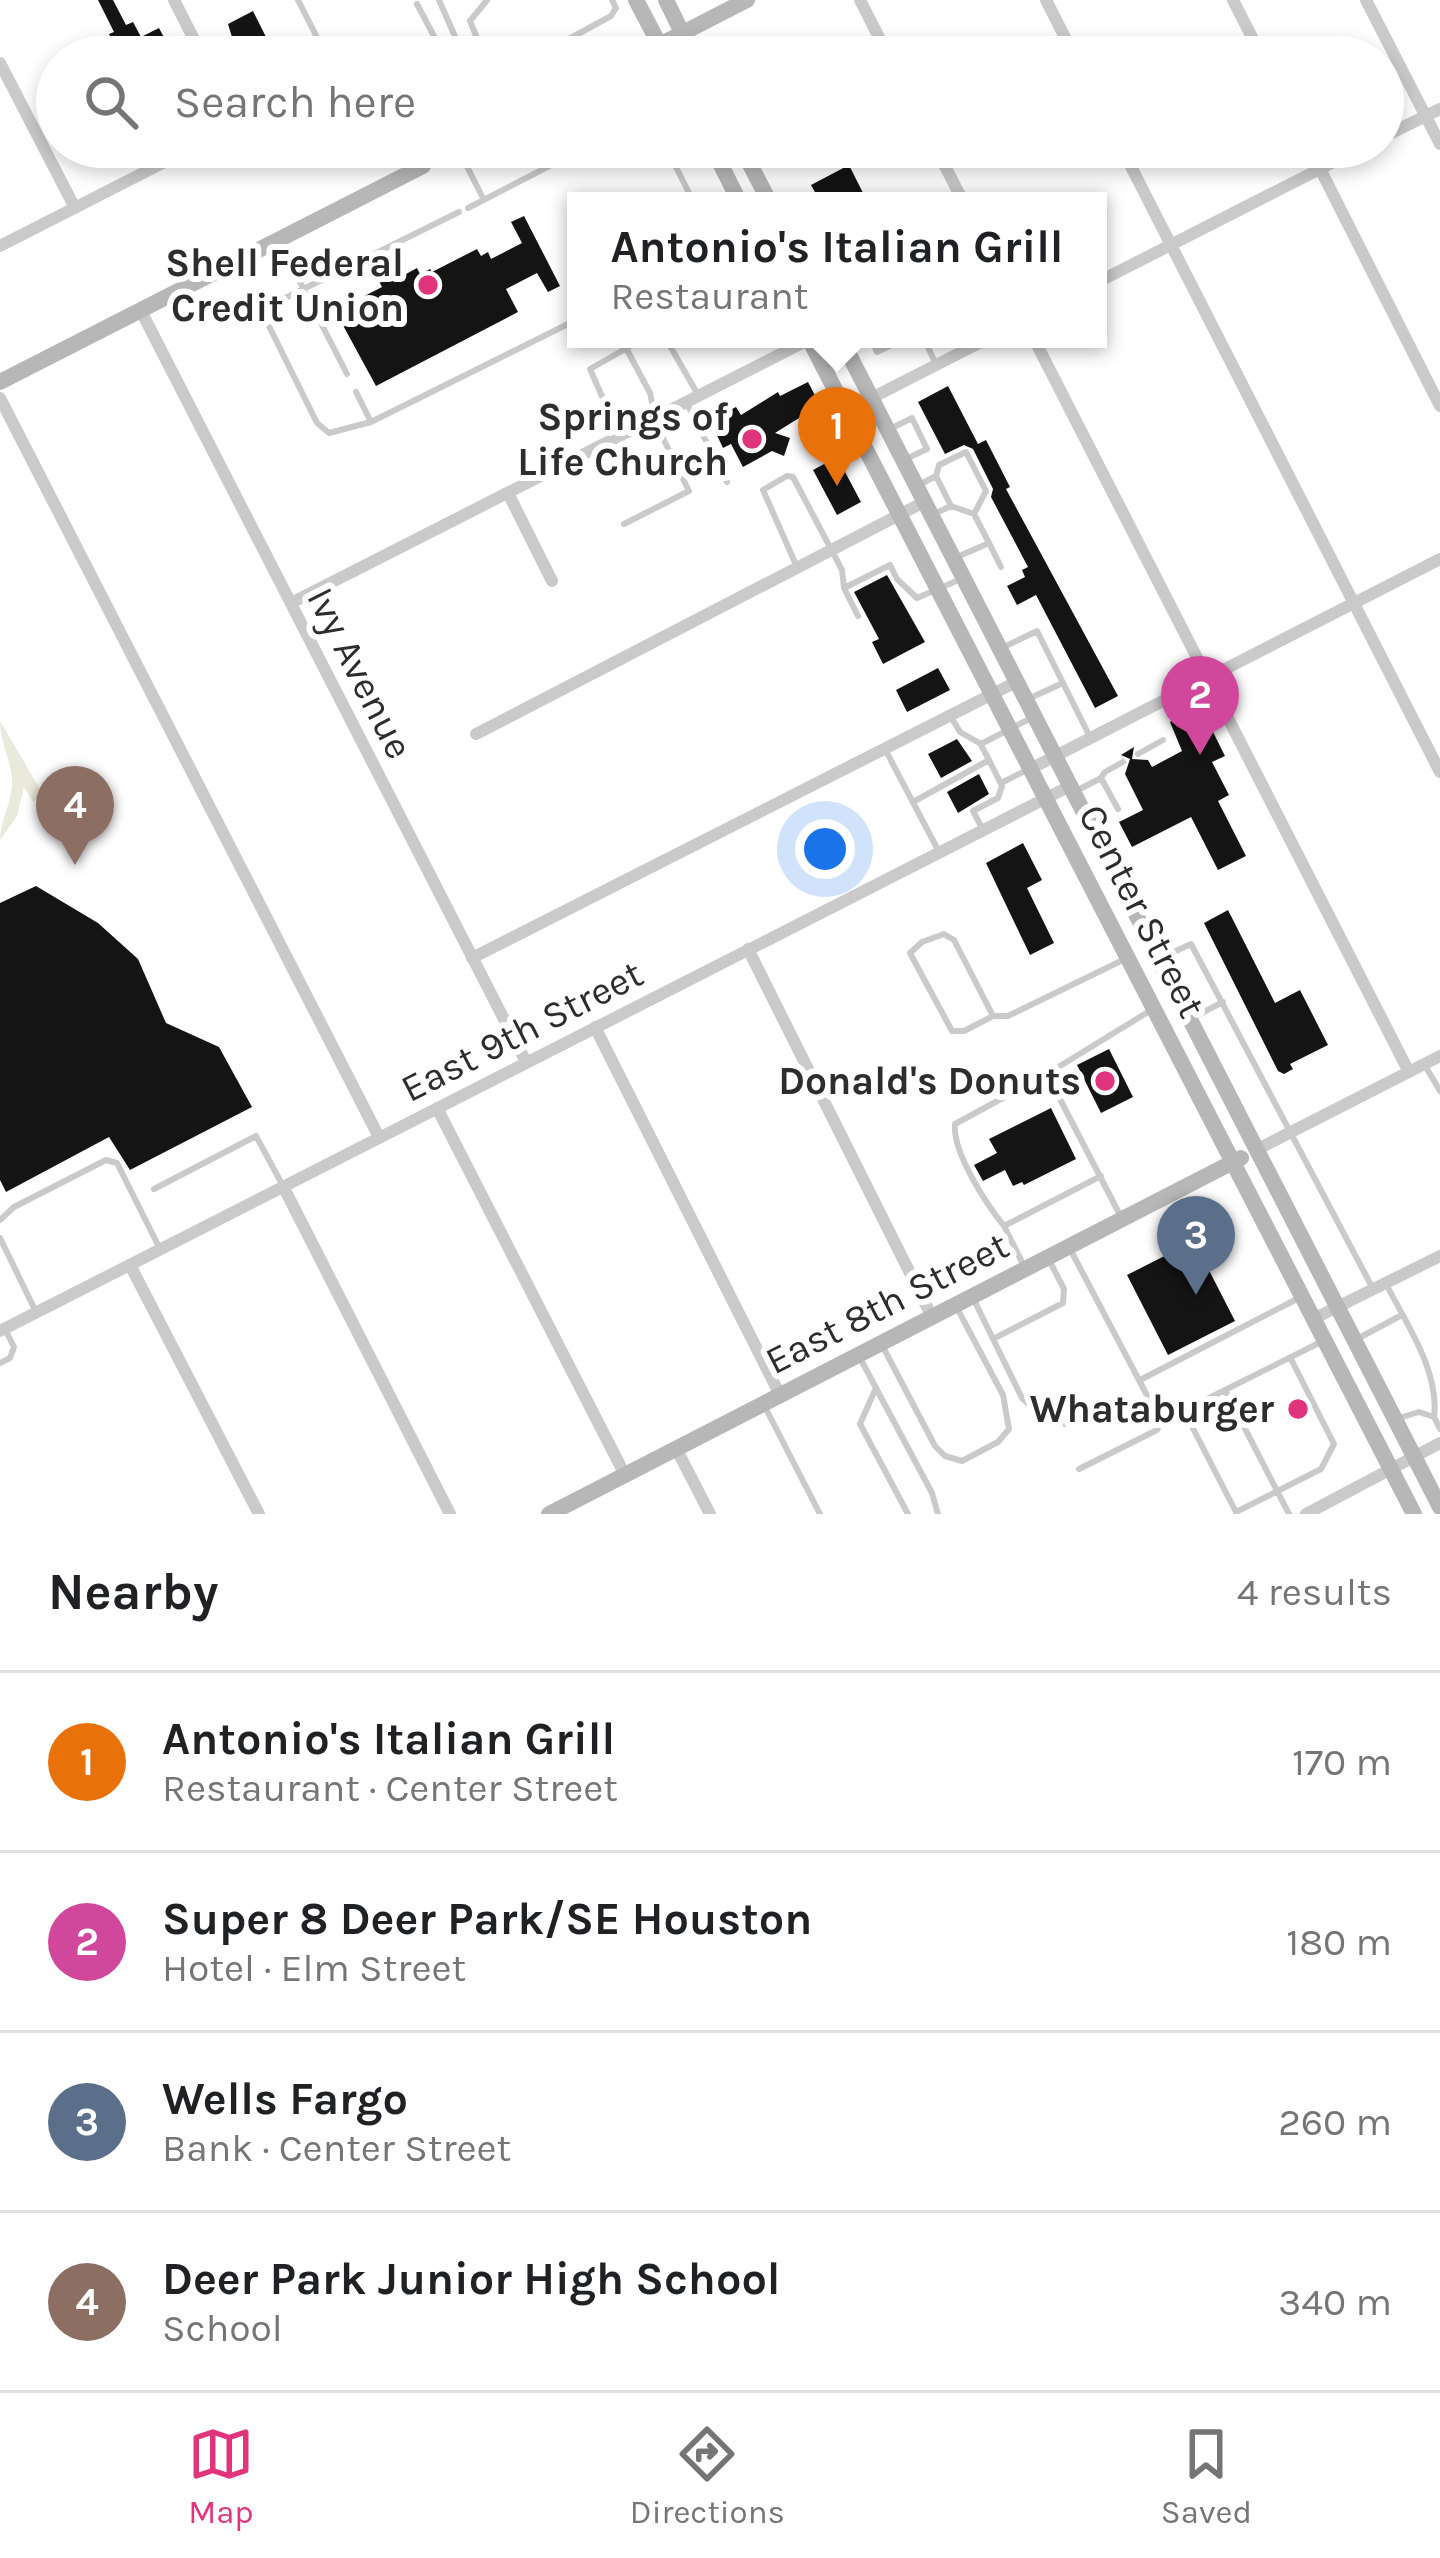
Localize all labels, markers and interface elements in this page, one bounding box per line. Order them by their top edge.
search box [36,36,1404,168]
icon: search [78,69,144,135]
text: Search here [174,76,416,128]
popup [567,192,1107,348]
text: Antonio's Italian Grill [610,221,1064,273]
place label: Shell Federal Credit Union [165,240,404,331]
marker: Shell Federal Credit Union [415,272,441,298]
text: Restaurant [610,273,808,319]
pin: 1 [798,387,876,486]
place label: Springs of Life Church [517,394,729,485]
marker: Springs of Life Church [739,426,765,452]
street label: Ivy Avenue [297,580,423,766]
pin: 2 [1161,656,1239,755]
pin: 4 [36,766,114,865]
street label: Center Street [1069,797,1215,1025]
your location [795,819,855,879]
street label: East 9th Street [394,950,650,1112]
place label: Donald's Donuts [778,1058,1081,1104]
marker: Donald's Donuts [1092,1068,1118,1094]
pin: 3 [1157,1196,1235,1295]
street label: East 8th Street [758,1222,1016,1384]
place label: Whataburger [1030,1386,1275,1432]
marker: Whataburger [1285,1396,1311,1422]
text: Nearby [48,1562,218,1622]
text: 4 results [1237,1569,1392,1615]
text: Antonio's Italian Grill [162,1713,615,1765]
text: 1 [80,1739,94,1785]
text: 170 m [1292,1739,1392,1785]
text: Restaurant · Center Street [162,1765,618,1811]
text: Super 8 Deer Park/SE Houston [162,1893,812,1945]
text: 2 [75,1919,99,1965]
text: 180 m [1286,1919,1392,1965]
text: Hotel · Elm Street [162,1945,466,1991]
text: Wells Fargo [162,2073,408,2125]
text: 3 [75,2099,99,2145]
text: 260 m [1278,2099,1392,2145]
text: Bank · Center Street [162,2125,511,2171]
text: Deer Park Junior High School [162,2253,781,2305]
text: 4 [75,2279,99,2325]
text: 340 m [1278,2279,1392,2325]
text: School [162,2305,283,2351]
tab: Map [188,2421,254,2531]
tab: Directions [630,2421,785,2531]
tab: Saved [1161,2421,1252,2531]

